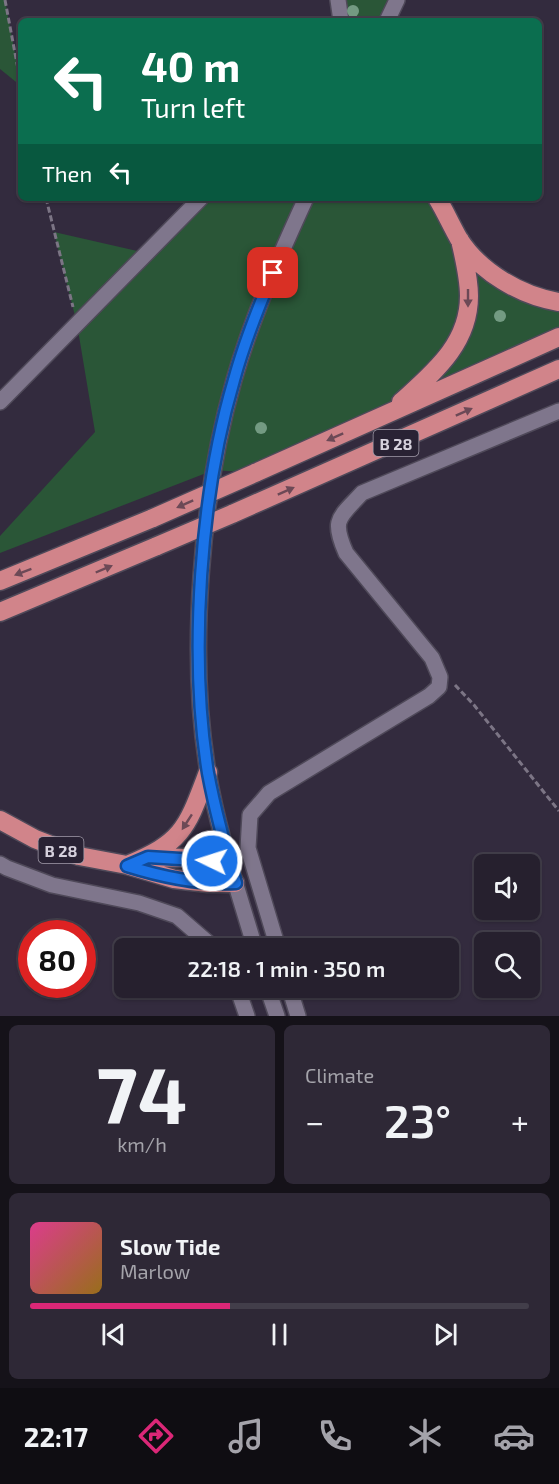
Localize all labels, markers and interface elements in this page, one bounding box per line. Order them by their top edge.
text: 40 m [141,40,240,90]
icon: left [42,42,120,120]
text: Turn left [141,91,245,123]
icon: left [104,156,137,189]
text: Then [42,160,92,186]
pin [247,247,298,298]
icon: arrive [256,256,289,289]
one-way arrow [463,289,473,308]
one-way arrow [456,407,474,417]
road number: B 28 [374,430,418,456]
one-way arrow [326,432,344,442]
one-way arrow [277,485,295,495]
one-way arrow [176,499,193,508]
one-way arrow [95,564,113,574]
one-way arrow [14,567,32,577]
one-way arrow [182,813,193,830]
position arrow [180,829,244,893]
road number: B 28 [38,837,84,863]
map controls [474,854,540,998]
button: sound [474,854,540,920]
speed limit sign: 80 [18,920,96,998]
button: search [474,932,540,998]
text: 22:18 · 1 min · 350 m [188,955,385,981]
text: 74 [97,1046,187,1140]
text: Climate [305,1063,374,1087]
text: 23° [384,1093,451,1147]
text: − [305,1101,324,1141]
text: + [511,1101,529,1141]
text: km/h [117,1132,167,1156]
text: Slow Tide [120,1233,220,1259]
text: Marlow [120,1259,190,1283]
icon: previous [97,1318,130,1351]
icon: pause [263,1318,296,1351]
icon: next [429,1318,462,1351]
icon: directions [135,1415,177,1457]
icon: music [225,1415,267,1457]
icon: phone [314,1415,356,1457]
icon: climate [404,1415,446,1457]
icon: car [493,1415,535,1457]
text: 22:17 [24,1420,88,1452]

